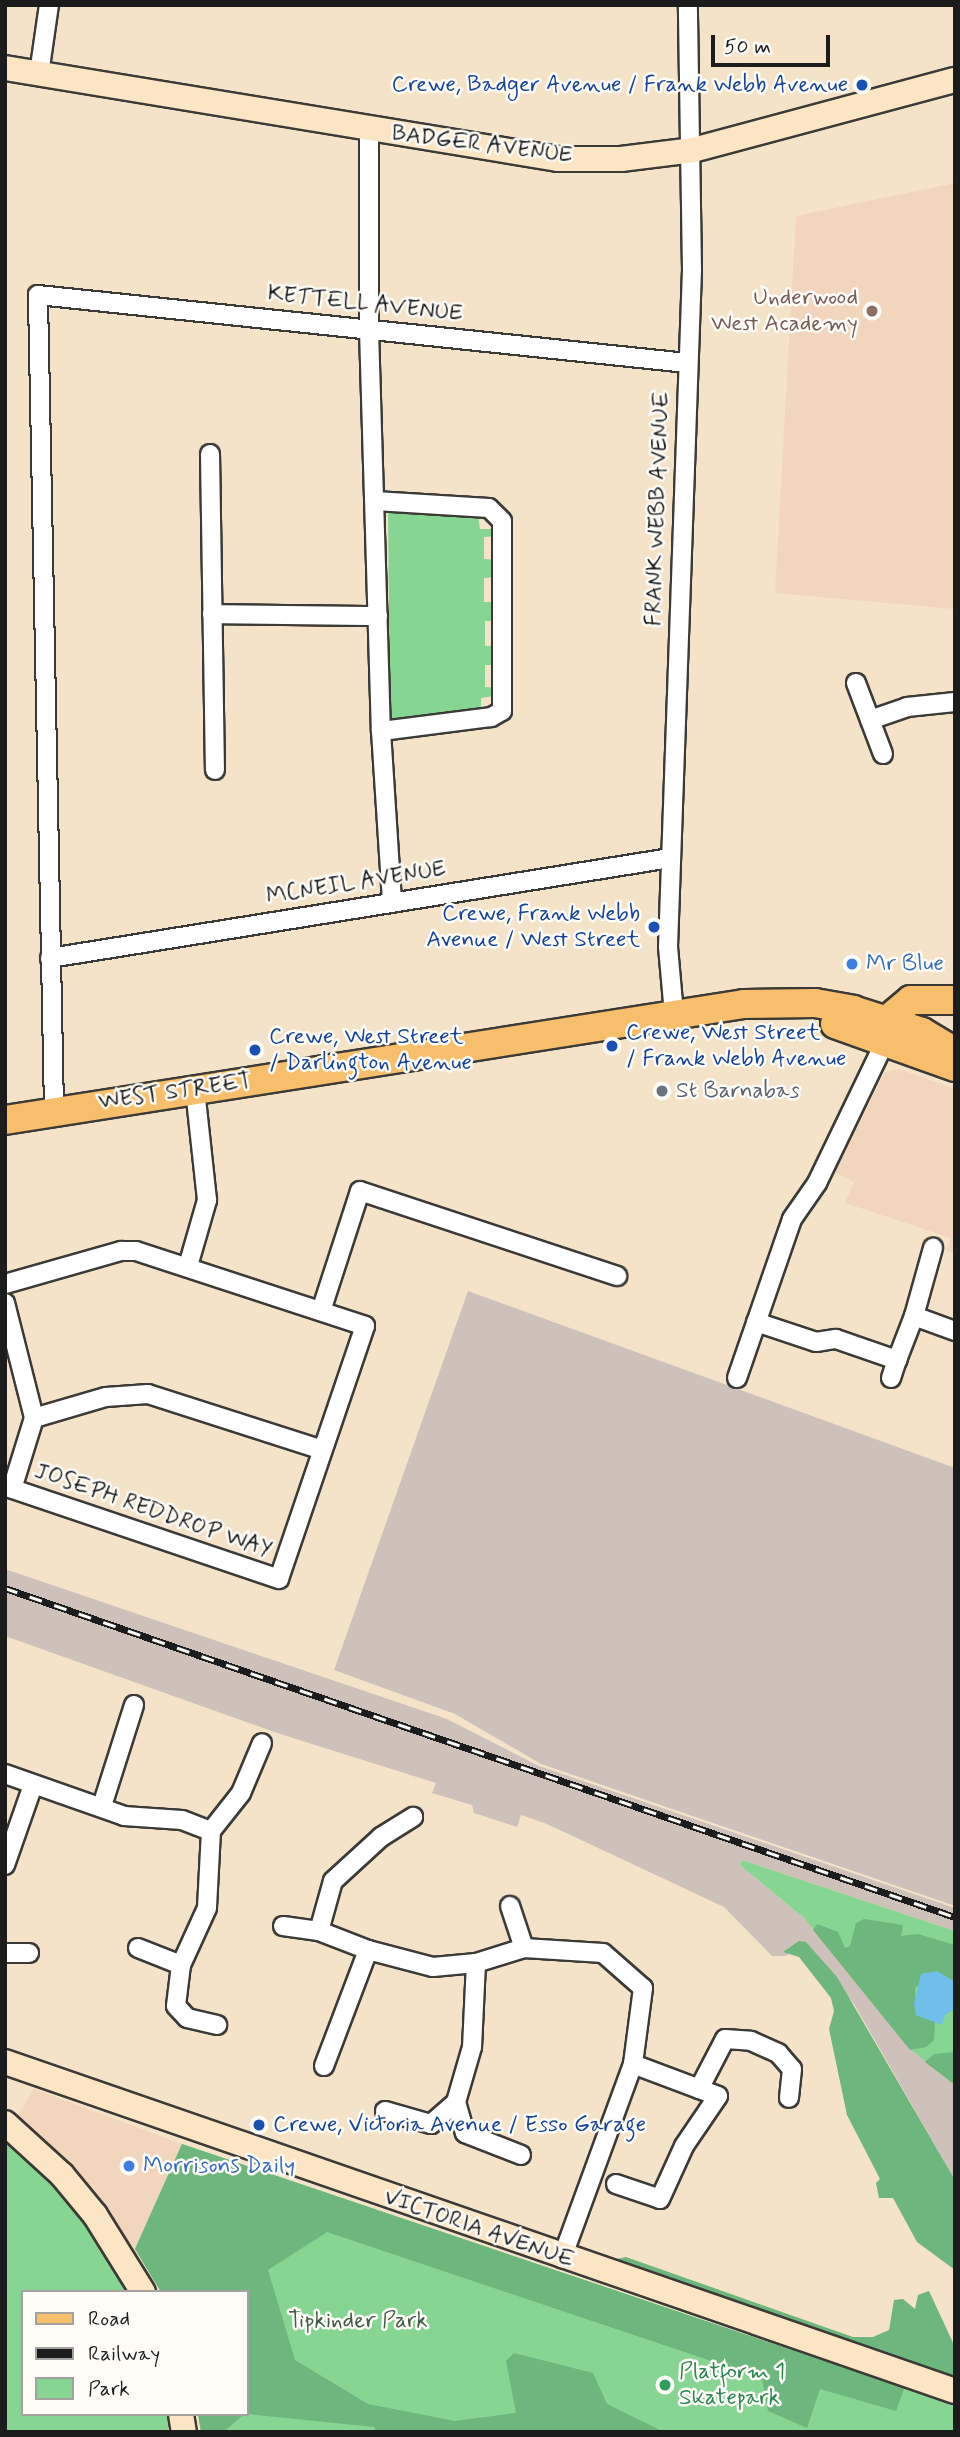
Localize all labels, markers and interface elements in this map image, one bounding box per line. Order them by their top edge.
scale bar [715,21,834,65]
text: 50 m [724,33,771,61]
place label: Crewe, Badger Avenue / Frank Webb Avenue [397,71,848,99]
marker: Crewe, Badger Avenue / Frank Webb Avenue [854,77,870,93]
street label: BADGER AVENUE [388,120,576,170]
street label: KETTELL AVENUE [265,280,465,328]
place label: Underwood West Academy [711,284,858,338]
marker: Underwood West Academy [864,303,880,319]
street label: FRANK WEBB AVENUE [640,390,676,628]
street label: MCNEIL AVENUE [262,855,450,911]
place label: Crewe, Frank Webb Avenue / West Street [426,900,640,954]
marker: Crewe, Frank Webb Avenue / West Street [646,919,662,935]
place label: Mr Blue [866,950,943,978]
marker: Mr Blue [844,956,860,972]
place label: Crewe, West Street / Frank Webb Avenue [626,1019,847,1073]
place label: Crewe, West Street / Darlington Avenue [269,1023,468,1077]
marker: Crewe, West Street / Frank Webb Avenue [604,1038,620,1054]
marker: Crewe, West Street / Darlington Avenue [247,1042,263,1058]
street label: WEST STREET [97,1068,253,1116]
place label: St Barnabas [676,1077,803,1105]
marker: St Barnabas [654,1083,670,1099]
street label: JOSEPH REDDROP WAY [32,1458,274,1564]
place label: Crewe, Victoria Avenue / Esso Garage [273,2111,643,2139]
marker: Crewe, Victoria Avenue / Esso Garage [251,2117,267,2133]
place label: Morrisons Daily [143,2152,295,2180]
marker: Morrisons Daily [121,2158,137,2174]
street label: VICTORIA AVENUE [380,2184,578,2274]
legend [21,2290,248,2416]
text: Road [88,2305,130,2333]
park label: Tipkinder Park [288,2307,428,2335]
text: Railway [88,2340,160,2368]
place label: Platform 1 Skatepark [679,2358,785,2412]
text: Park [88,2375,130,2403]
marker: Platform 1 Skatepark [657,2377,673,2393]

